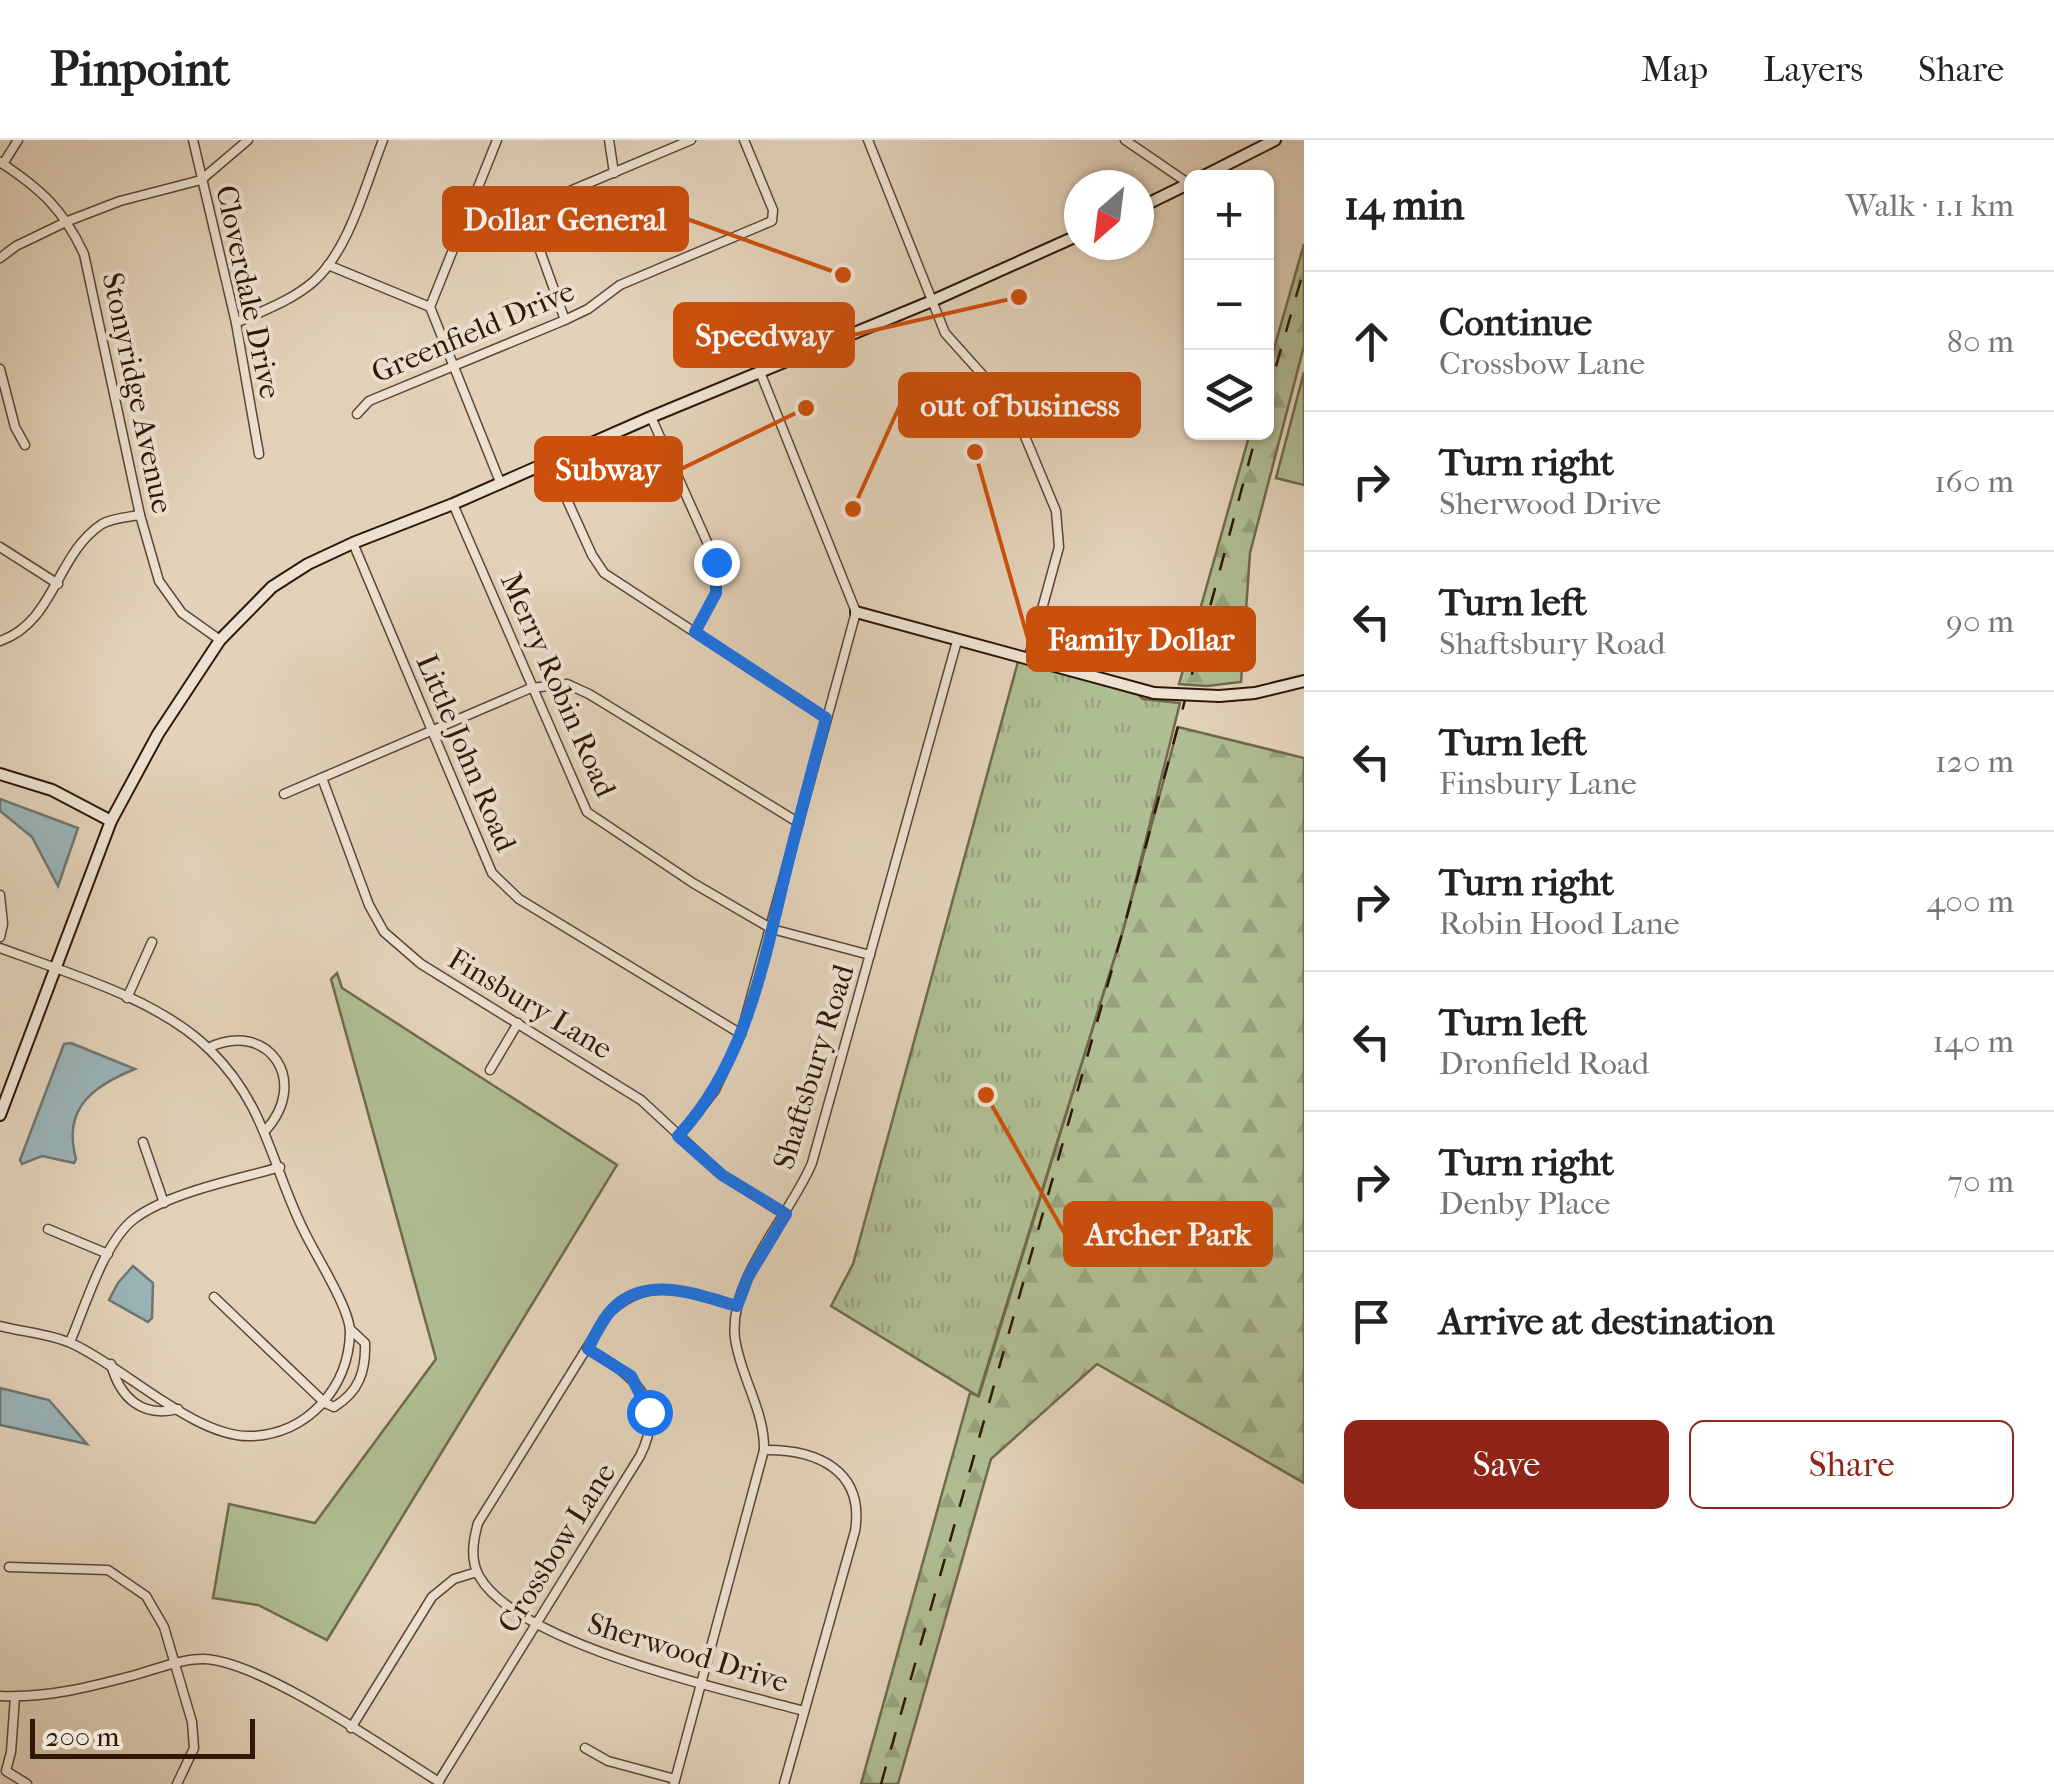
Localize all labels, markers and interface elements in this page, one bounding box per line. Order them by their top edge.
text: Pinpoint [50,41,230,97]
text: Map [1641,49,1708,90]
text: Layers [1763,49,1863,90]
text: Share [1918,49,2004,90]
north arrow [1064,170,1154,260]
map controls [1184,170,1274,440]
button: + [1184,170,1274,260]
text: 14 min [1344,181,1465,230]
street label: Cloverdale Drive [208,182,288,402]
text: Walk · 1.1 km [1846,187,2014,224]
callout: Dollar General [444,188,687,250]
text: Dollar General [463,201,667,238]
button: − [1184,260,1274,350]
street label: Stonyridge Avenue [94,269,180,517]
street label: Greenfield Drive [367,274,580,390]
text: Continue [1439,300,1592,345]
callout: Speedway [675,304,853,366]
icon: ahead [1344,314,1399,369]
text: Speedway [695,317,835,354]
text: 80 m [1947,323,2014,360]
text: Crossbow Lane [1439,345,1645,382]
button: layers [1184,350,1274,440]
callout: out of business [900,374,1139,436]
text: out of business [920,387,1120,424]
callout: Subway [536,438,681,500]
text: Turn right [1439,440,1614,485]
text: Subway [555,451,663,488]
icon: right [1344,454,1399,509]
text: 160 m [1934,463,2014,500]
text: Sherwood Drive [1439,485,1661,522]
route end [694,540,740,586]
street label: Merry Robin Road [493,568,623,803]
text: Turn left [1439,580,1587,625]
icon: left [1344,594,1399,649]
text: 90 m [1946,603,2014,640]
callout: Family Dollar [1028,608,1254,670]
text: Family Dollar [1048,621,1236,658]
text: Shaftsbury Road [1439,625,1665,662]
street label: Little John Road [409,649,524,857]
text: Turn left [1439,720,1587,765]
icon: left [1344,734,1399,789]
text: 120 m [1935,743,2014,780]
text: Finsbury Lane [1439,765,1637,802]
text: Turn right [1439,860,1614,905]
icon: right [1344,874,1399,929]
text: 400 m [1926,883,2014,920]
text: Robin Hood Lane [1439,905,1679,942]
street label: Finsbury Lane [442,941,619,1067]
street label: Shaftsbury Road [766,960,862,1174]
text: Turn left [1439,1000,1587,1045]
icon: left [1344,1014,1399,1069]
text: 140 m [1933,1023,2014,1060]
text: Dronfield Road [1439,1045,1649,1082]
text: Turn right [1439,1140,1614,1185]
icon: right [1344,1154,1399,1209]
text: 70 m [1948,1163,2014,1200]
text: Denby Place [1439,1185,1610,1222]
callout: Archer Park [1065,1203,1271,1265]
text: Archer Park [1083,1216,1252,1253]
icon: arrive [1344,1294,1399,1349]
text: Arrive at destination [1439,1299,1775,1344]
route start [627,1390,673,1436]
button: Save [1344,1420,1669,1509]
button: Share [1689,1420,2014,1509]
street label: Crossbow Lane [491,1457,623,1639]
street label: Sherwood Drive [583,1606,793,1700]
scale bar [30,1714,255,1758]
text: 200 m [45,1720,120,1753]

